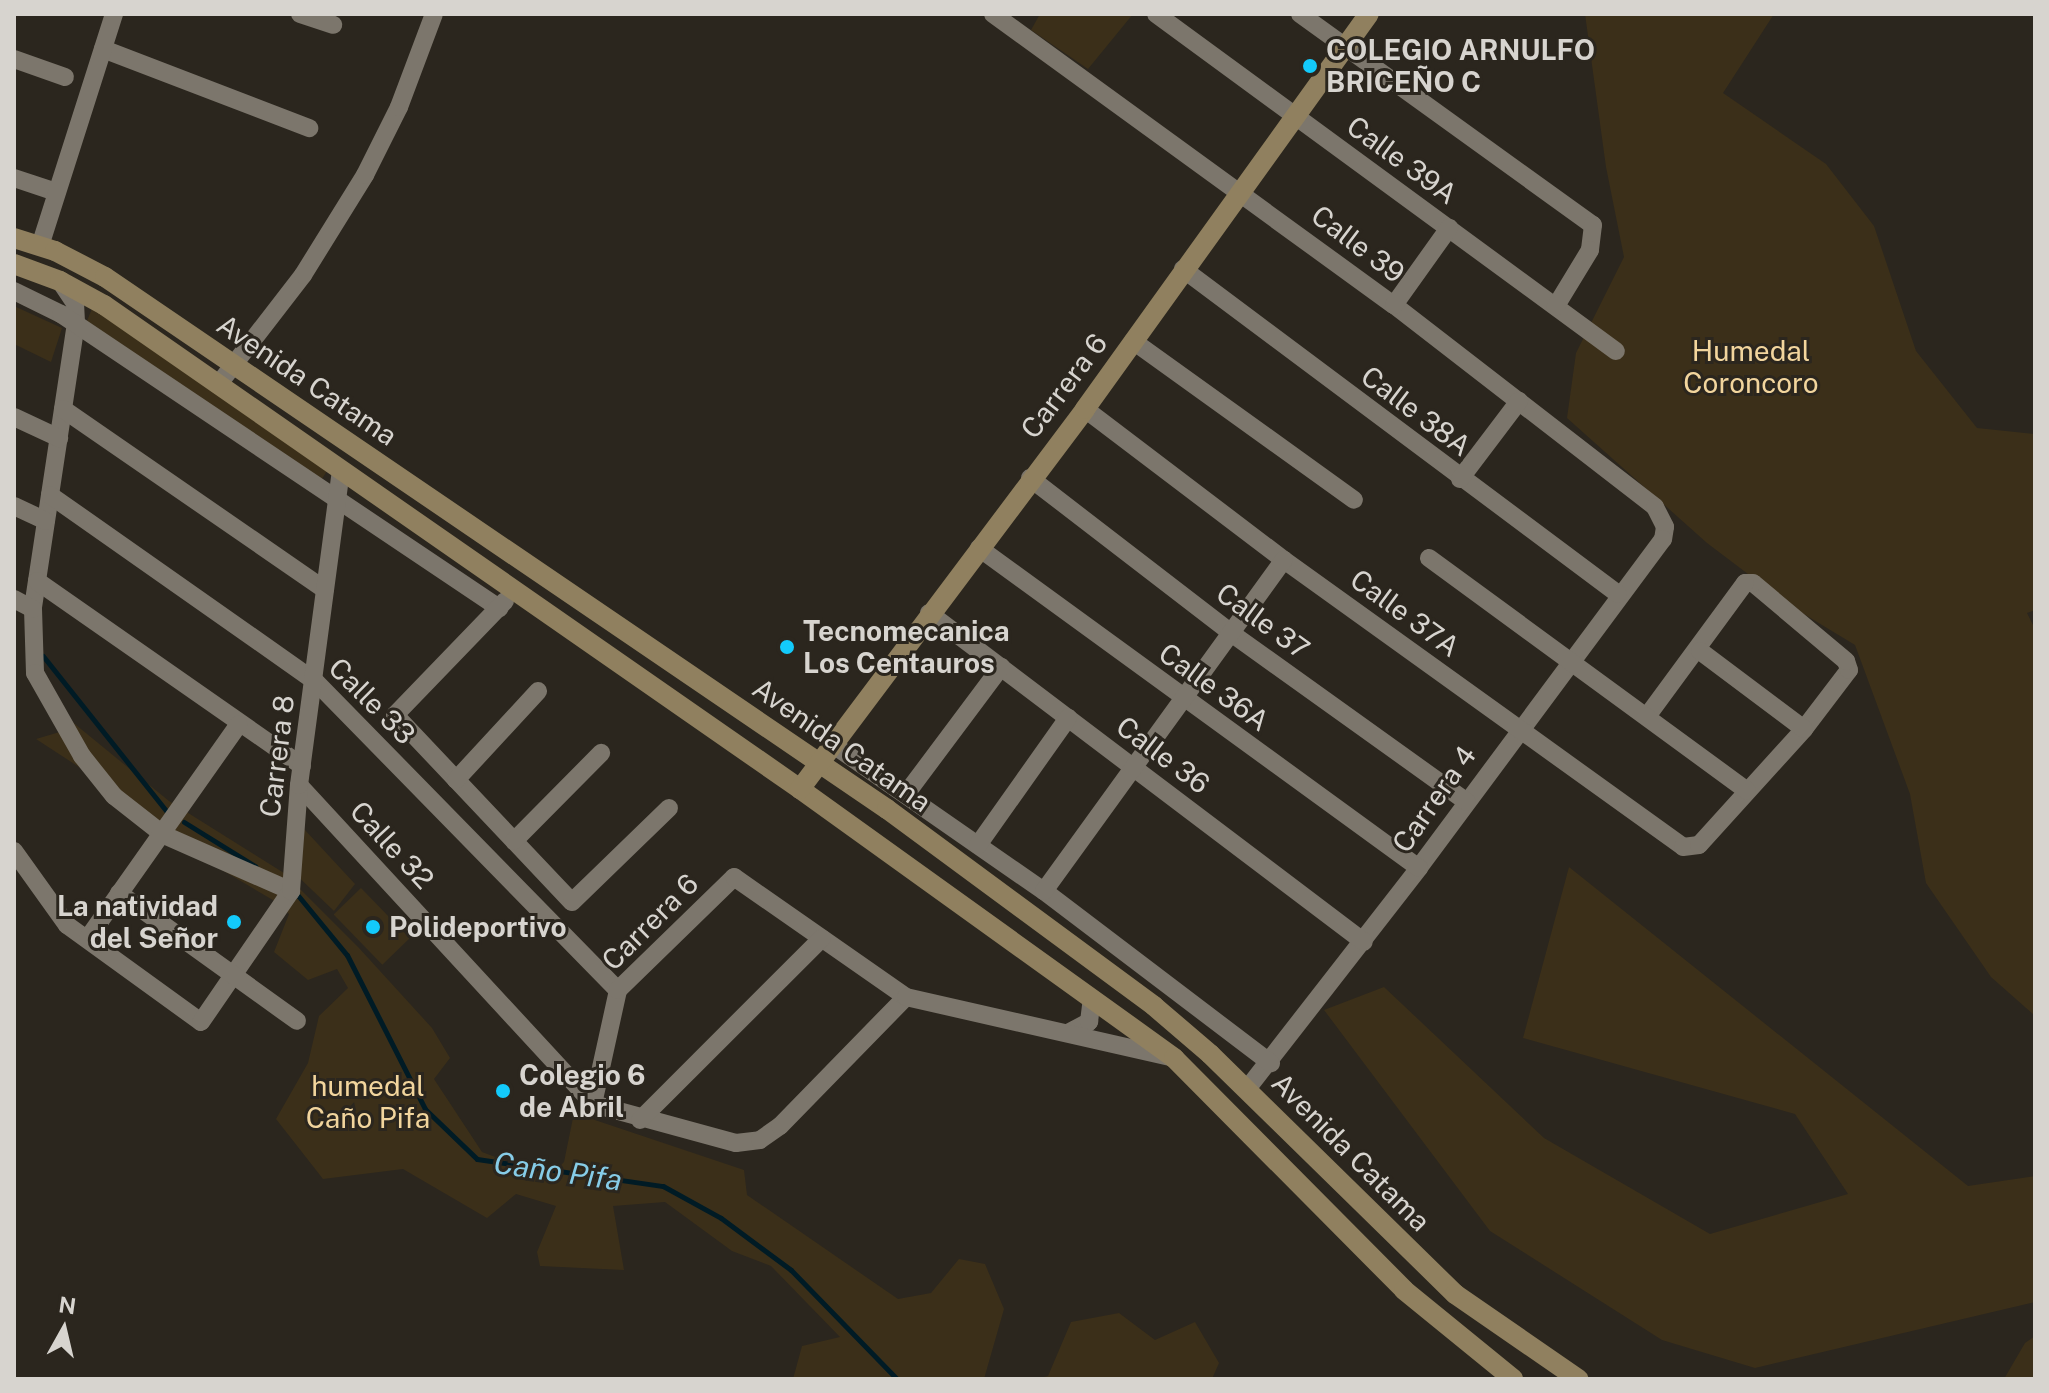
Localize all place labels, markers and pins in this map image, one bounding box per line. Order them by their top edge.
place label: COLEGIO ARNULFO BRICEÑO C [1326,33,1595,99]
marker: COLEGIO ARNULFO BRICEÑO C [1301,57,1319,75]
place label: Tecnomecanica Los Centauros [803,614,1010,680]
marker: Tecnomecanica Los Centauros [778,638,796,656]
place label: La natividad del Señor [57,889,218,955]
place label: Polideportivo [389,910,567,944]
marker: La natividad del Señor [225,913,243,931]
marker: Polideportivo [364,918,382,936]
place label: Colegio 6 de Abril [519,1058,646,1124]
marker: Colegio 6 de Abril [494,1082,512,1100]

